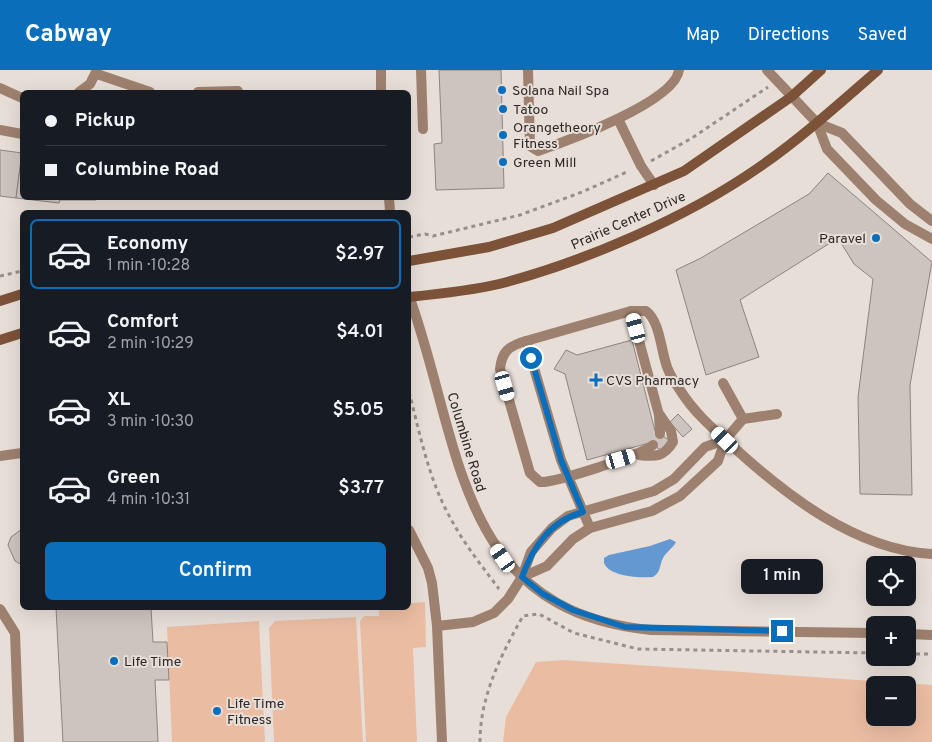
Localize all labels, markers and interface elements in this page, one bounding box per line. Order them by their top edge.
text: Cabway [25,20,112,50]
text: Map [686,24,720,47]
text: Directions [748,24,830,47]
text: Saved [858,24,907,47]
place label: Solana Nail Spa [512,83,609,100]
marker: Solana Nail Spa [496,84,508,96]
place label: Tatoo [513,102,549,119]
marker: Tatoo [497,103,509,115]
text: Pickup [75,109,135,133]
place label: Orangetheory Fitness [513,120,601,153]
marker: Orangetheory Fitness [497,129,509,141]
place label: Green Mill [513,155,577,172]
marker: Green Mill [497,156,509,168]
text: Columbine Road [75,158,219,182]
street label: Prairie Center Drive [569,188,689,254]
place label: Paravel [819,231,866,248]
icon: car [47,232,92,277]
text: Economy [107,232,188,256]
marker: Paravel [870,232,882,244]
text: $2.97 [335,242,384,266]
text: 1 min · 10:28 [107,256,190,276]
icon: car [47,310,92,355]
text: Comfort [107,310,179,334]
car [624,312,647,344]
text: $4.01 [336,320,384,344]
text: 2 min · 10:29 [107,334,194,354]
route start [520,347,542,369]
car [493,370,516,402]
place label: CVS Pharmacy [606,373,699,390]
marker: CVS Pharmacy [590,374,602,386]
icon: car [47,388,92,433]
text: XL [107,388,130,412]
street label: Columbine Road [442,391,489,494]
text: $5.05 [332,398,384,422]
text: 3 min · 10:30 [107,412,194,432]
car [708,424,741,456]
car [604,448,637,470]
icon: car [47,466,92,511]
text: Green [107,466,160,490]
text: $3.77 [338,476,384,500]
text: 4 min · 10:31 [107,490,190,510]
car [488,541,517,575]
button: Confirm [45,542,386,600]
map controls [866,556,916,726]
button: locate [866,556,916,606]
callout: 1 min [741,558,823,594]
text: 1 min [763,566,801,586]
button: + [866,616,916,666]
route end [771,620,793,642]
place label: Life Time [124,654,181,671]
marker: Life Time [108,655,120,667]
button: − [866,676,916,726]
place label: Life Time Fitness [227,696,284,729]
marker: Life Time Fitness [211,705,223,717]

